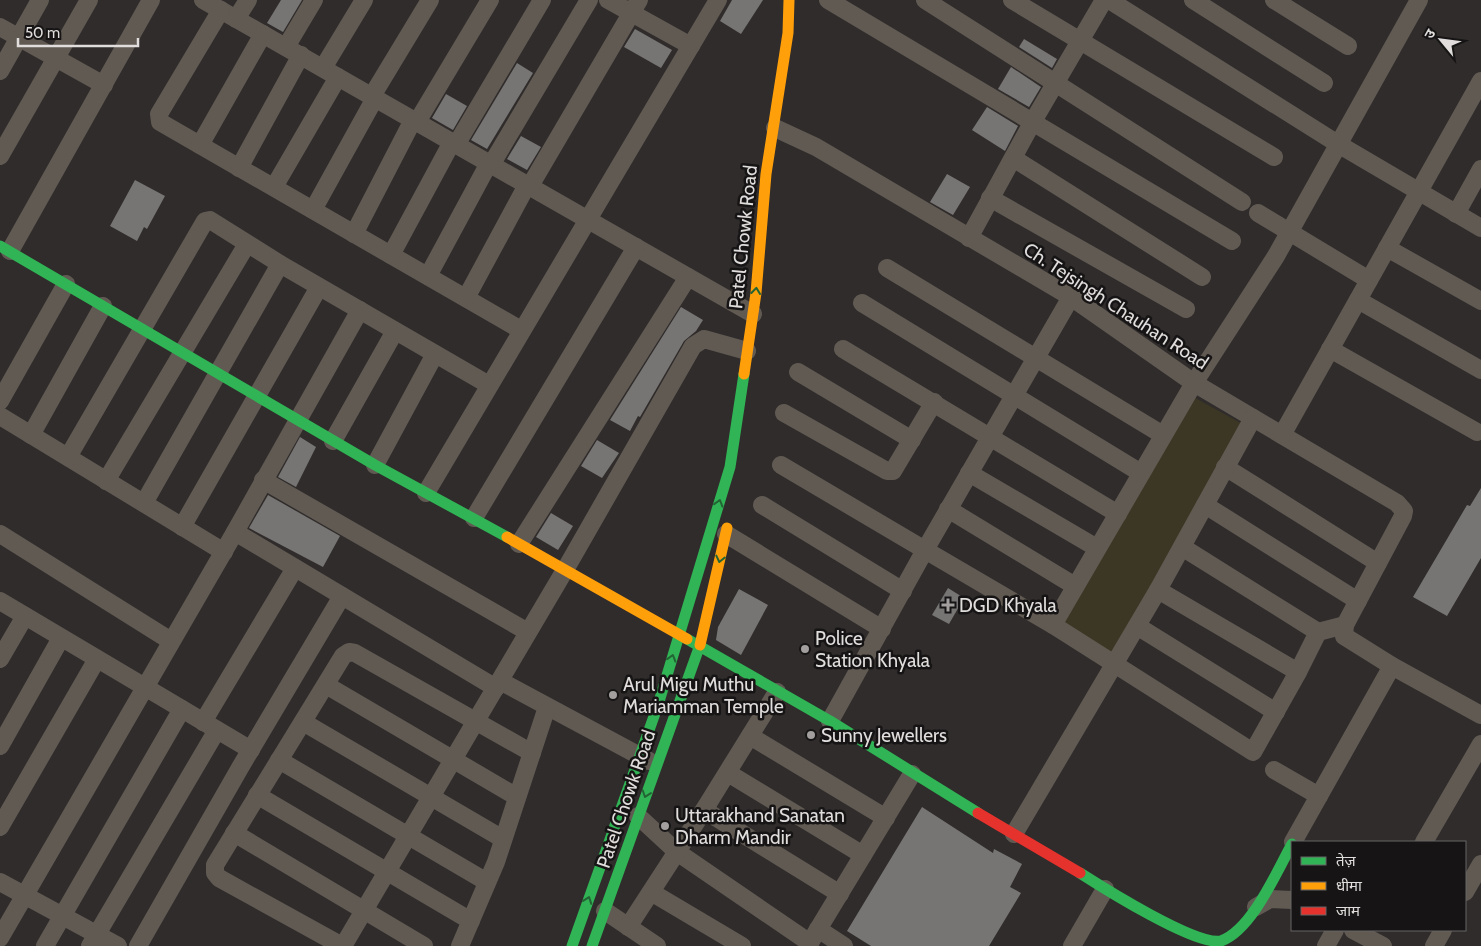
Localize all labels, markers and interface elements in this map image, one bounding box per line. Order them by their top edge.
scale bar [18,15,138,47]
north arrow [1416,15,1466,65]
text: 50 m [25,24,60,42]
text: उ [1420,25,1440,42]
street label: Patel Chowk Road [724,164,762,310]
street label: Ch. Tejsingh Chauhan Road [1019,238,1213,374]
one-way arrow [750,287,761,295]
one-way arrow [714,499,724,507]
one-way arrow [715,554,726,563]
place label: DGD Khyala [959,594,1057,617]
marker: DGD Khyala [941,598,955,612]
place label: Police Station Khyala [815,627,930,672]
marker: Police Station Khyala [799,643,811,655]
one-way arrow [667,654,677,663]
place label: Arul Migu Muthu Mariamman Temple [623,673,784,718]
marker: Arul Migu Muthu Mariamman Temple [607,689,619,701]
place label: Sunny Jewellers [821,724,947,747]
street label: Patel Chowk Road [592,727,660,871]
marker: Sunny Jewellers [805,729,817,741]
one-way arrow [642,789,652,798]
place label: Uttarakhand Sanatan Dharm Mandir [675,804,845,849]
marker: Uttarakhand Sanatan Dharm Mandir [659,820,671,832]
legend [1291,841,1466,931]
text: तेज़ [1336,852,1357,870]
text: धीमा [1336,877,1363,895]
one-way arrow [583,896,593,905]
text: जाम [1336,902,1361,920]

